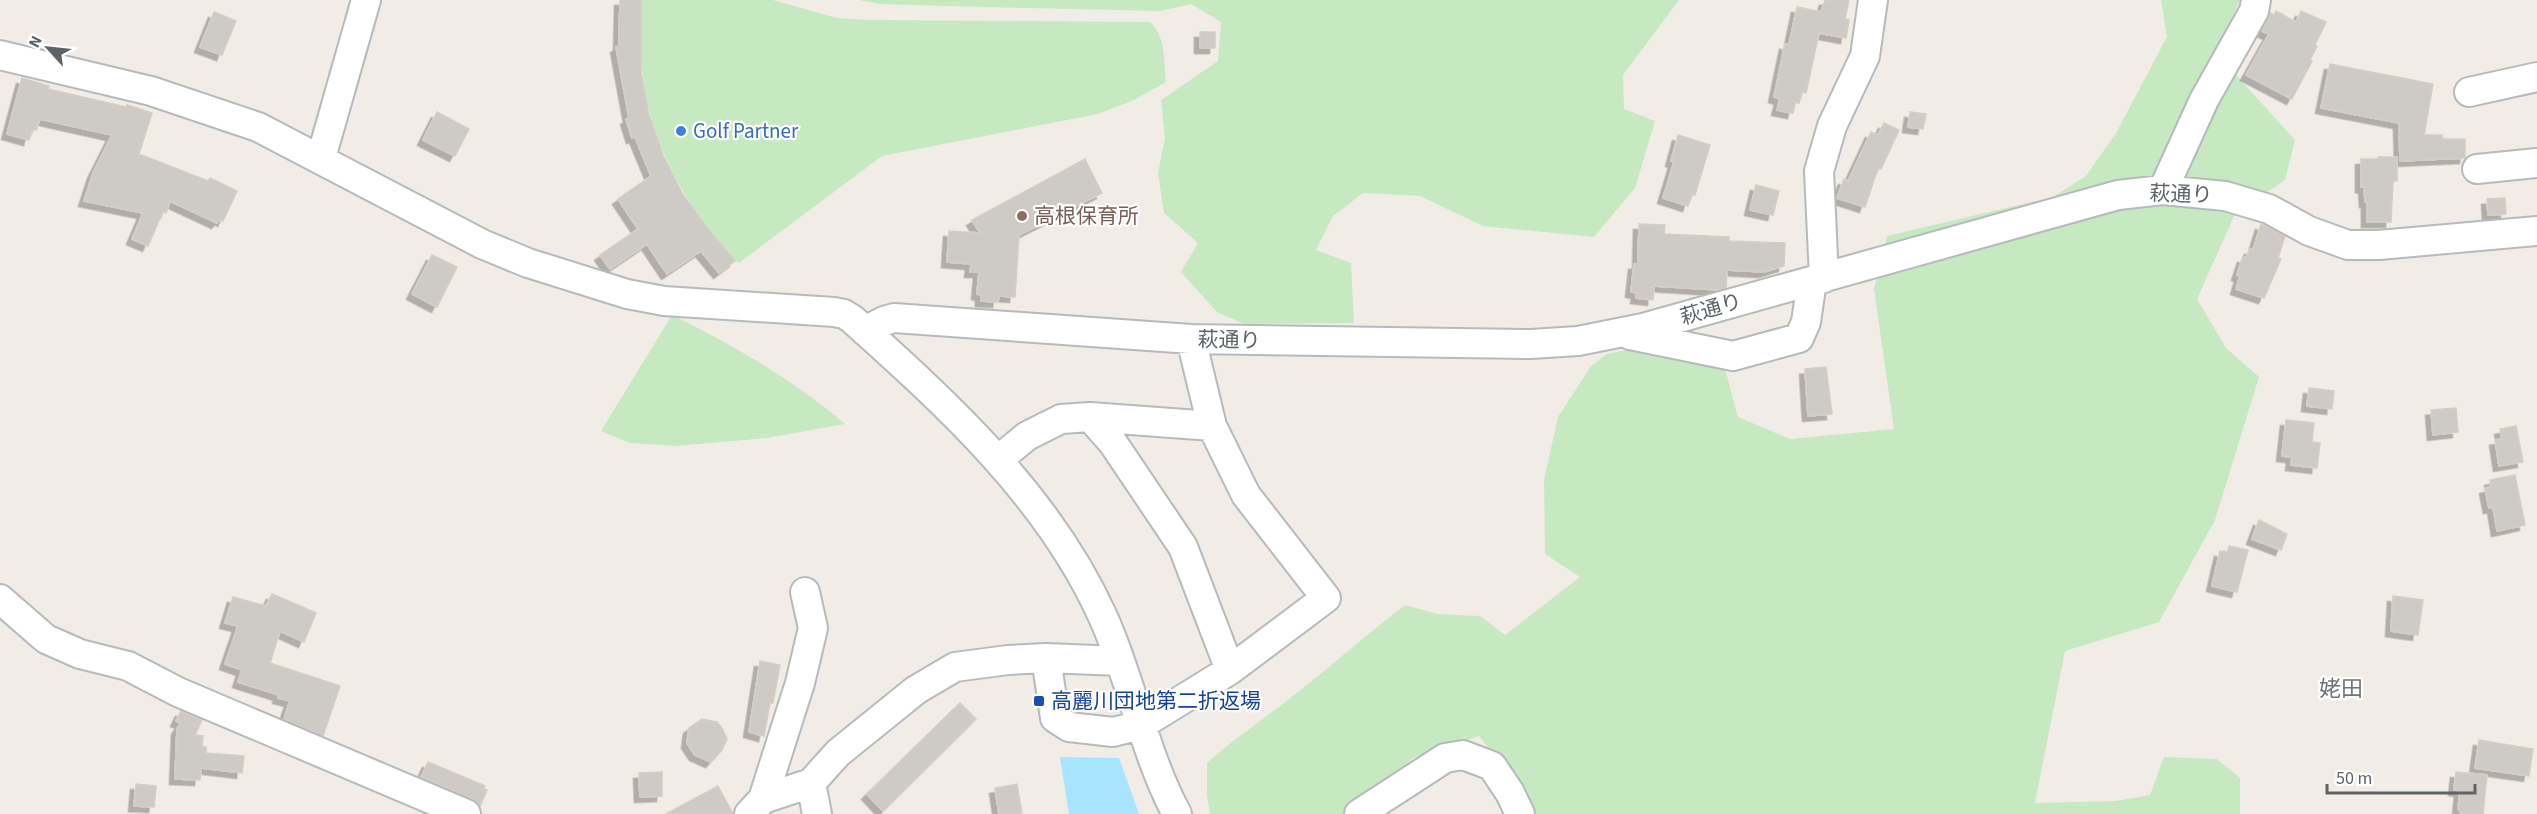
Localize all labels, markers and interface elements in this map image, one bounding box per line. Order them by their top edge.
north arrow [18,18,78,78]
text: N [23,32,48,51]
place label: Golf Partner [693,116,799,146]
marker: Golf Partner [674,124,688,138]
street label: 萩通り [2149,178,2213,210]
place label: 高根保育所 [1034,201,1139,231]
marker: 高根保育所 [1015,209,1029,223]
street label: 萩通り [1677,286,1745,332]
street label: 萩通り [1197,324,1261,356]
district label: 姥田 [2319,673,2363,705]
place label: 高麗川団地第二折返場 [1051,686,1261,716]
marker: 高麗川団地第二折返場 [1032,694,1046,708]
scale bar [2327,757,2476,795]
text: 50 m [2336,766,2372,791]

